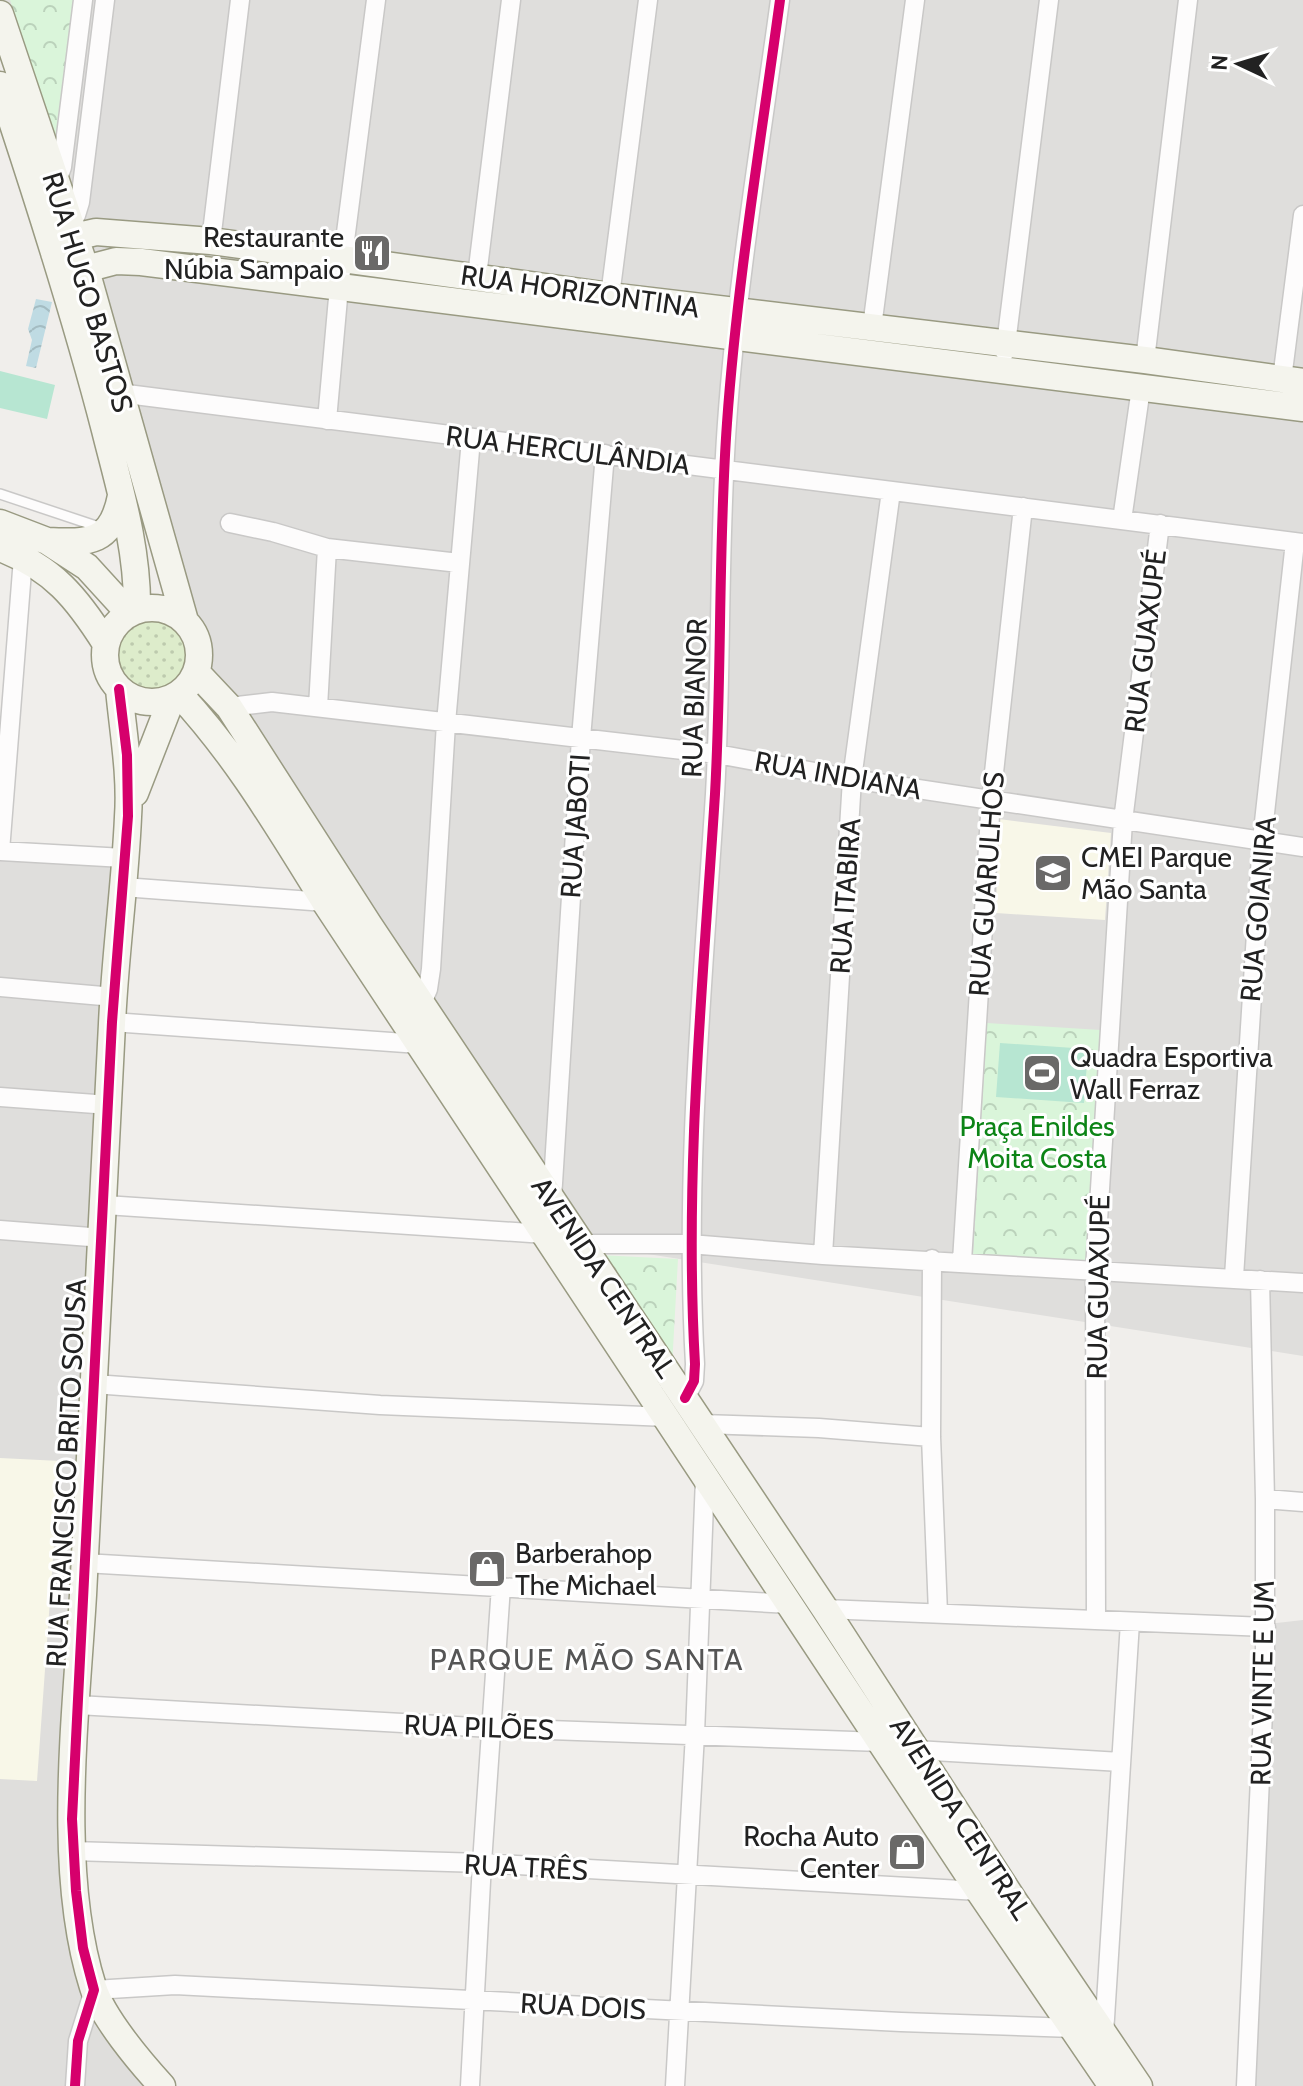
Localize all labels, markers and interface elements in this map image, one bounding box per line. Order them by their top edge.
north arrow [1199,24,1279,104]
text: N [1206,54,1234,71]
street label: RUA HUGO BASTOS [35,168,141,416]
place label: Restaurante Núbia Sampaio [164,220,344,286]
restaurant icon: Restaurante Núbia Sampaio [351,232,393,274]
street label: RUA HORIZONTINA [458,257,702,325]
street label: RUA HERCULÂNDIA [444,418,693,482]
street label: RUA GUAXUPÉ [1117,547,1173,735]
street label: RUA BIANOR [674,618,714,778]
street label: RUA INDIANA [752,744,925,807]
street label: RUA JABOTI [553,753,597,899]
street label: RUA GUARULHOS [961,771,1011,997]
street label: RUA GOIANIRA [1233,814,1283,1003]
street label: RUA ITABIRA [823,816,867,975]
place label: CMEI Parque Mão Santa [1081,840,1232,906]
school or university icon: CMEI Parque Mão Santa [1032,852,1074,894]
place label: Quadra Esportiva Wall Ferraz [1070,1040,1273,1106]
sports icon: Quadra Esportiva Wall Ferraz [1021,1052,1063,1094]
park label: Praça Enildes Moita Costa [959,1109,1115,1175]
street label: AVENIDA CENTRAL [524,1170,684,1384]
street label: RUA GUAXUPÉ [1079,1194,1117,1380]
street label: RUA FRANCISCO BRITO SOUSA [39,1277,93,1668]
place label: Barberahop The Michael [515,1536,657,1602]
shop icon: Barberahop The Michael [466,1548,508,1590]
street label: RUA VINTE E UM [1243,1580,1281,1786]
district label: PARQUE MÃO SANTA [429,1641,745,1678]
street label: RUA PILÕES [403,1707,555,1747]
street label: AVENIDA CENTRAL [883,1710,1039,1926]
place label: Rocha Auto Center [743,1819,879,1885]
shop icon: Rocha Auto Center [886,1831,928,1873]
street label: RUA TRÊS [463,1847,589,1887]
street label: RUA DOIS [519,1986,647,2026]

